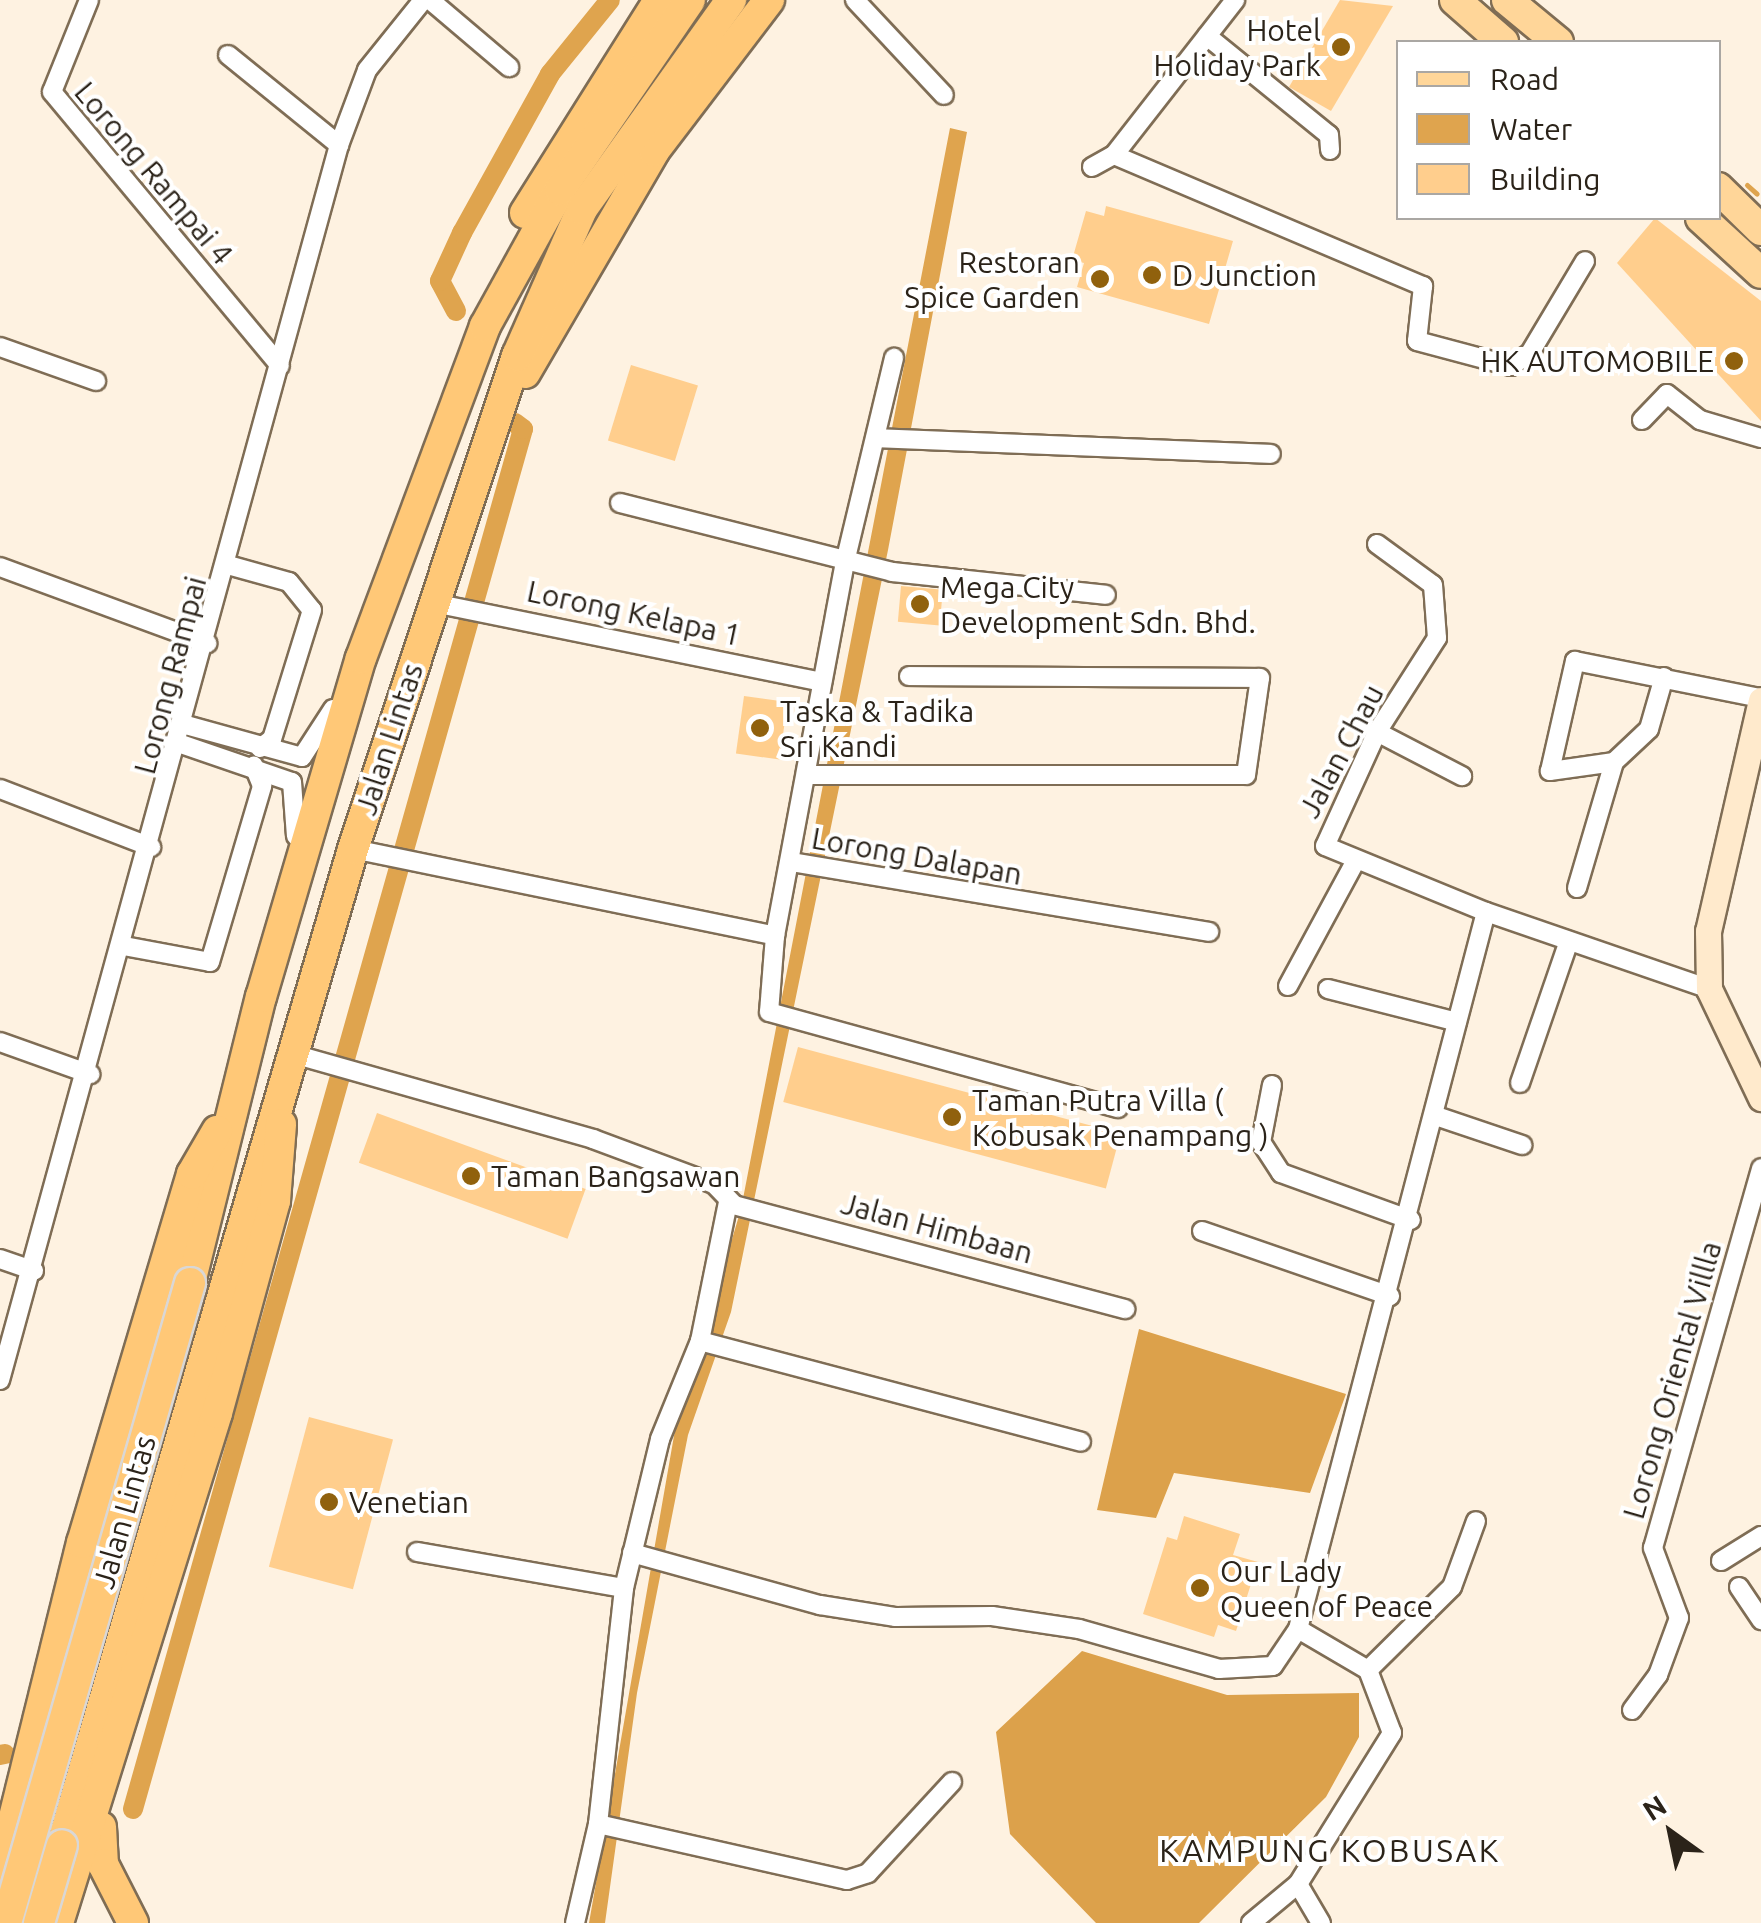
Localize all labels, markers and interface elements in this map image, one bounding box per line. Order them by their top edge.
place label: Hotel Holiday Park [1154,12,1321,82]
marker: Hotel Holiday Park [1330,36,1352,58]
legend [1396,40,1721,220]
text: Road [1490,62,1559,96]
street label: Lorong Rampai 4 [67,75,241,271]
text: Water [1490,112,1572,146]
text: Building [1490,162,1601,196]
place label: Restoran Spice Garden [904,244,1080,314]
place label: D Junction [1172,257,1317,293]
marker: D Junction [1141,264,1163,286]
marker: Restoran Spice Garden [1089,268,1111,290]
place label: HK AUTOMOBILE [1480,343,1714,379]
marker: HK AUTOMOBILE [1723,350,1745,372]
place label: Mega City Development Sdn. Bhd. [940,569,1256,640]
street label: Lorong Rampai [126,572,214,778]
street label: Lorong Kelapa 1 [524,573,744,653]
marker: Mega City Development Sdn. Bhd. [909,593,931,615]
street label: Jalan Lintas [348,659,430,819]
street label: Jalan Chau [1291,678,1391,824]
place label: Taska & Tadika Sri Kandi [780,693,974,764]
marker: Taska & Tadika Sri Kandi [749,717,771,739]
street label: Lorong Dalapan [809,820,1025,892]
place label: Taman Putra Villa ( Kobusak Penampang ) [972,1082,1269,1152]
marker: Taman Putra Villa ( Kobusak Penampang ) [941,1106,963,1128]
place label: Taman Bangsawan [491,1158,740,1194]
marker: Taman Bangsawan [460,1165,482,1187]
street label: Jalan Himbaan [837,1185,1037,1271]
street label: Lorong Oriental Villla [1615,1237,1729,1523]
street label: Jalan Lintas [85,1431,163,1593]
place label: Venetian [349,1484,469,1520]
marker: Venetian [318,1491,340,1513]
place label: Our Lady Queen of Peace [1220,1553,1433,1624]
marker: Our Lady Queen of Peace [1189,1577,1211,1599]
north arrow [1621,1783,1721,1883]
text: N [1637,1789,1672,1826]
district label: KAMPUNG KOBUSAK [1159,1831,1501,1869]

